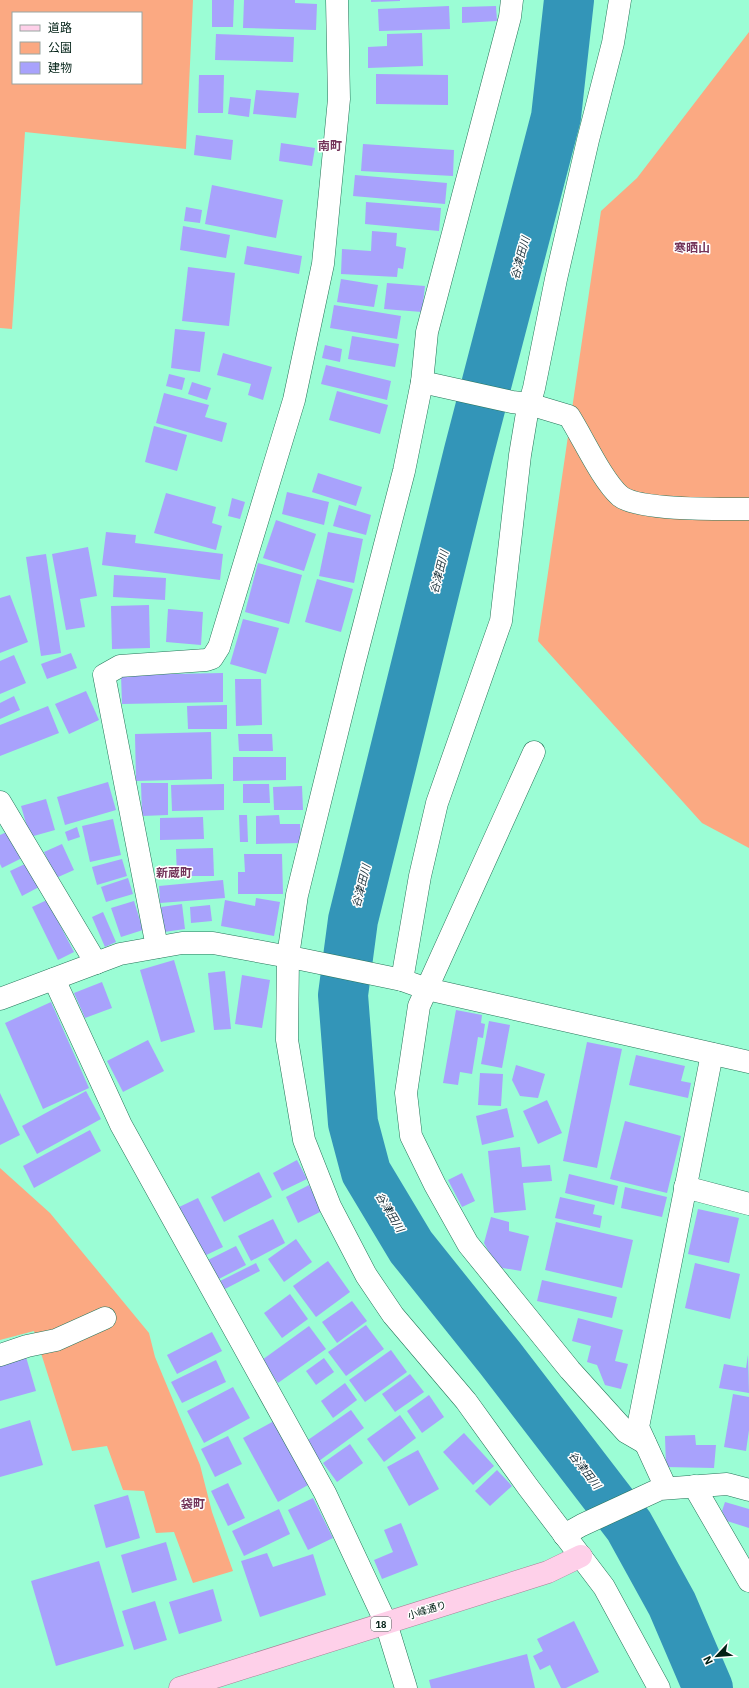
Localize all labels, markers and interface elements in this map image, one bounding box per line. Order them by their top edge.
legend [12,12,142,84]
text: 道路 [48,20,72,35]
text: 公園 [48,40,72,55]
text: 建物 [48,60,72,75]
district label: 南町 [318,138,342,153]
water label: 谷津田川 [508,234,533,281]
district label: 寒晒山 [674,240,710,255]
water label: 谷津田川 [427,548,451,595]
water label: 谷津田川 [349,862,373,909]
district label: 新蔵町 [156,865,192,880]
water label: 谷津田川 [373,1190,408,1235]
water label: 谷津田川 [566,1448,605,1492]
district label: 袋町 [180,1496,205,1511]
street label: 小峰通り [406,1598,448,1622]
road number: 18 [371,1617,391,1631]
north arrow [697,1636,737,1676]
text: N [700,1654,716,1667]

